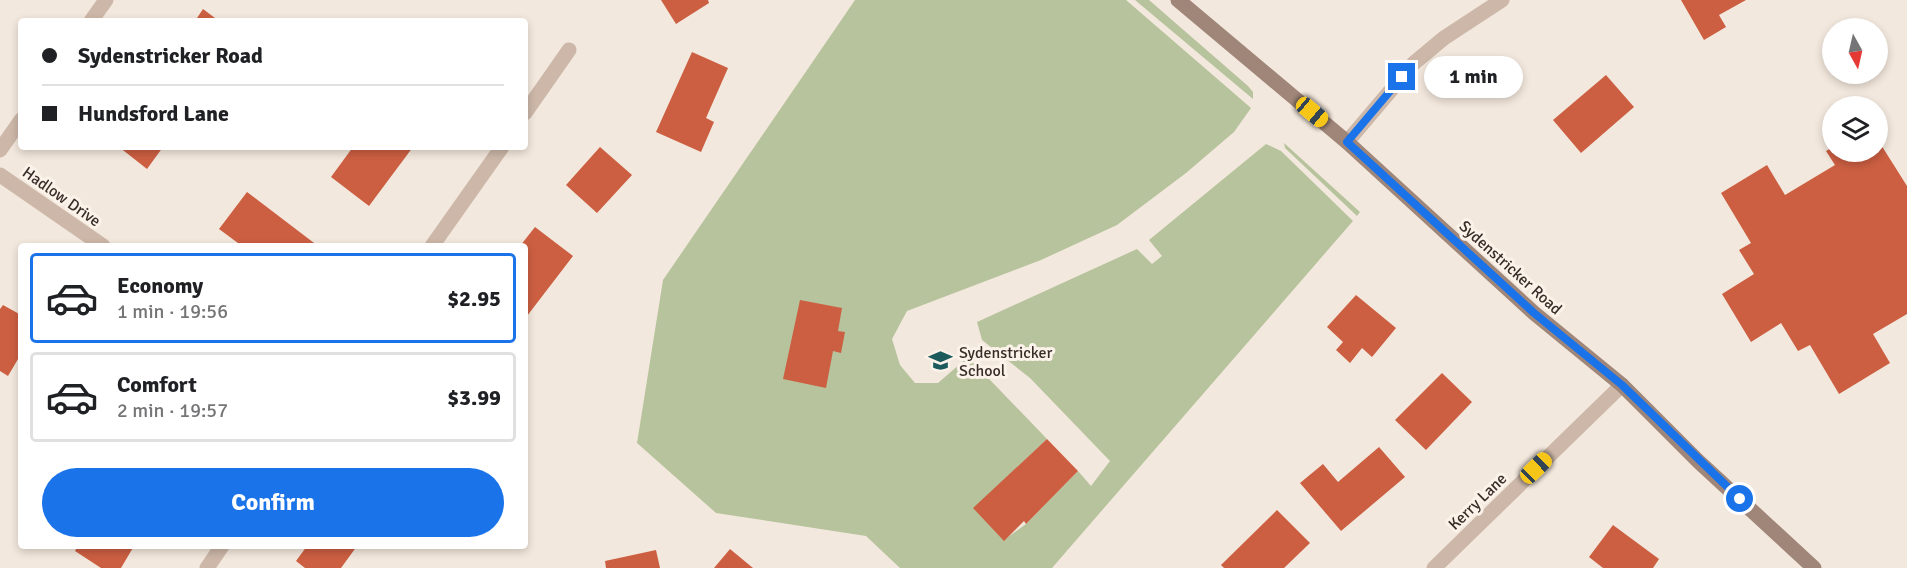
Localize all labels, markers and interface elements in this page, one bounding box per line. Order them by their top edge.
north arrow [1822,18,1888,84]
map controls [1822,18,1888,162]
text: Sydenstricker Road [78,42,263,69]
callout: 1 min [1423,56,1522,98]
route end [1388,63,1415,90]
text: 1 min [1449,64,1498,89]
car [1292,94,1332,130]
button: layers [1822,96,1888,162]
text: Hundsford Lane [78,100,229,127]
street label: Hadlow Drive [18,163,104,231]
street label: Sydenstricker Road [1455,216,1566,319]
icon: car [45,271,99,325]
text: Economy [117,272,203,299]
text: $2.95 [447,285,501,312]
text: 1 min · 19:56 [117,299,228,324]
place label: Sydenstricker School [959,343,1052,381]
school or university icon: Sydenstricker School [928,348,954,374]
icon: car [45,370,99,424]
text: Comfort [117,371,197,398]
text: $3.99 [447,384,501,411]
text: 2 min · 19:57 [117,398,228,423]
car [1517,449,1555,487]
button: Confirm [42,468,504,537]
street label: Kerry Lane [1444,469,1511,534]
route start [1726,485,1753,512]

